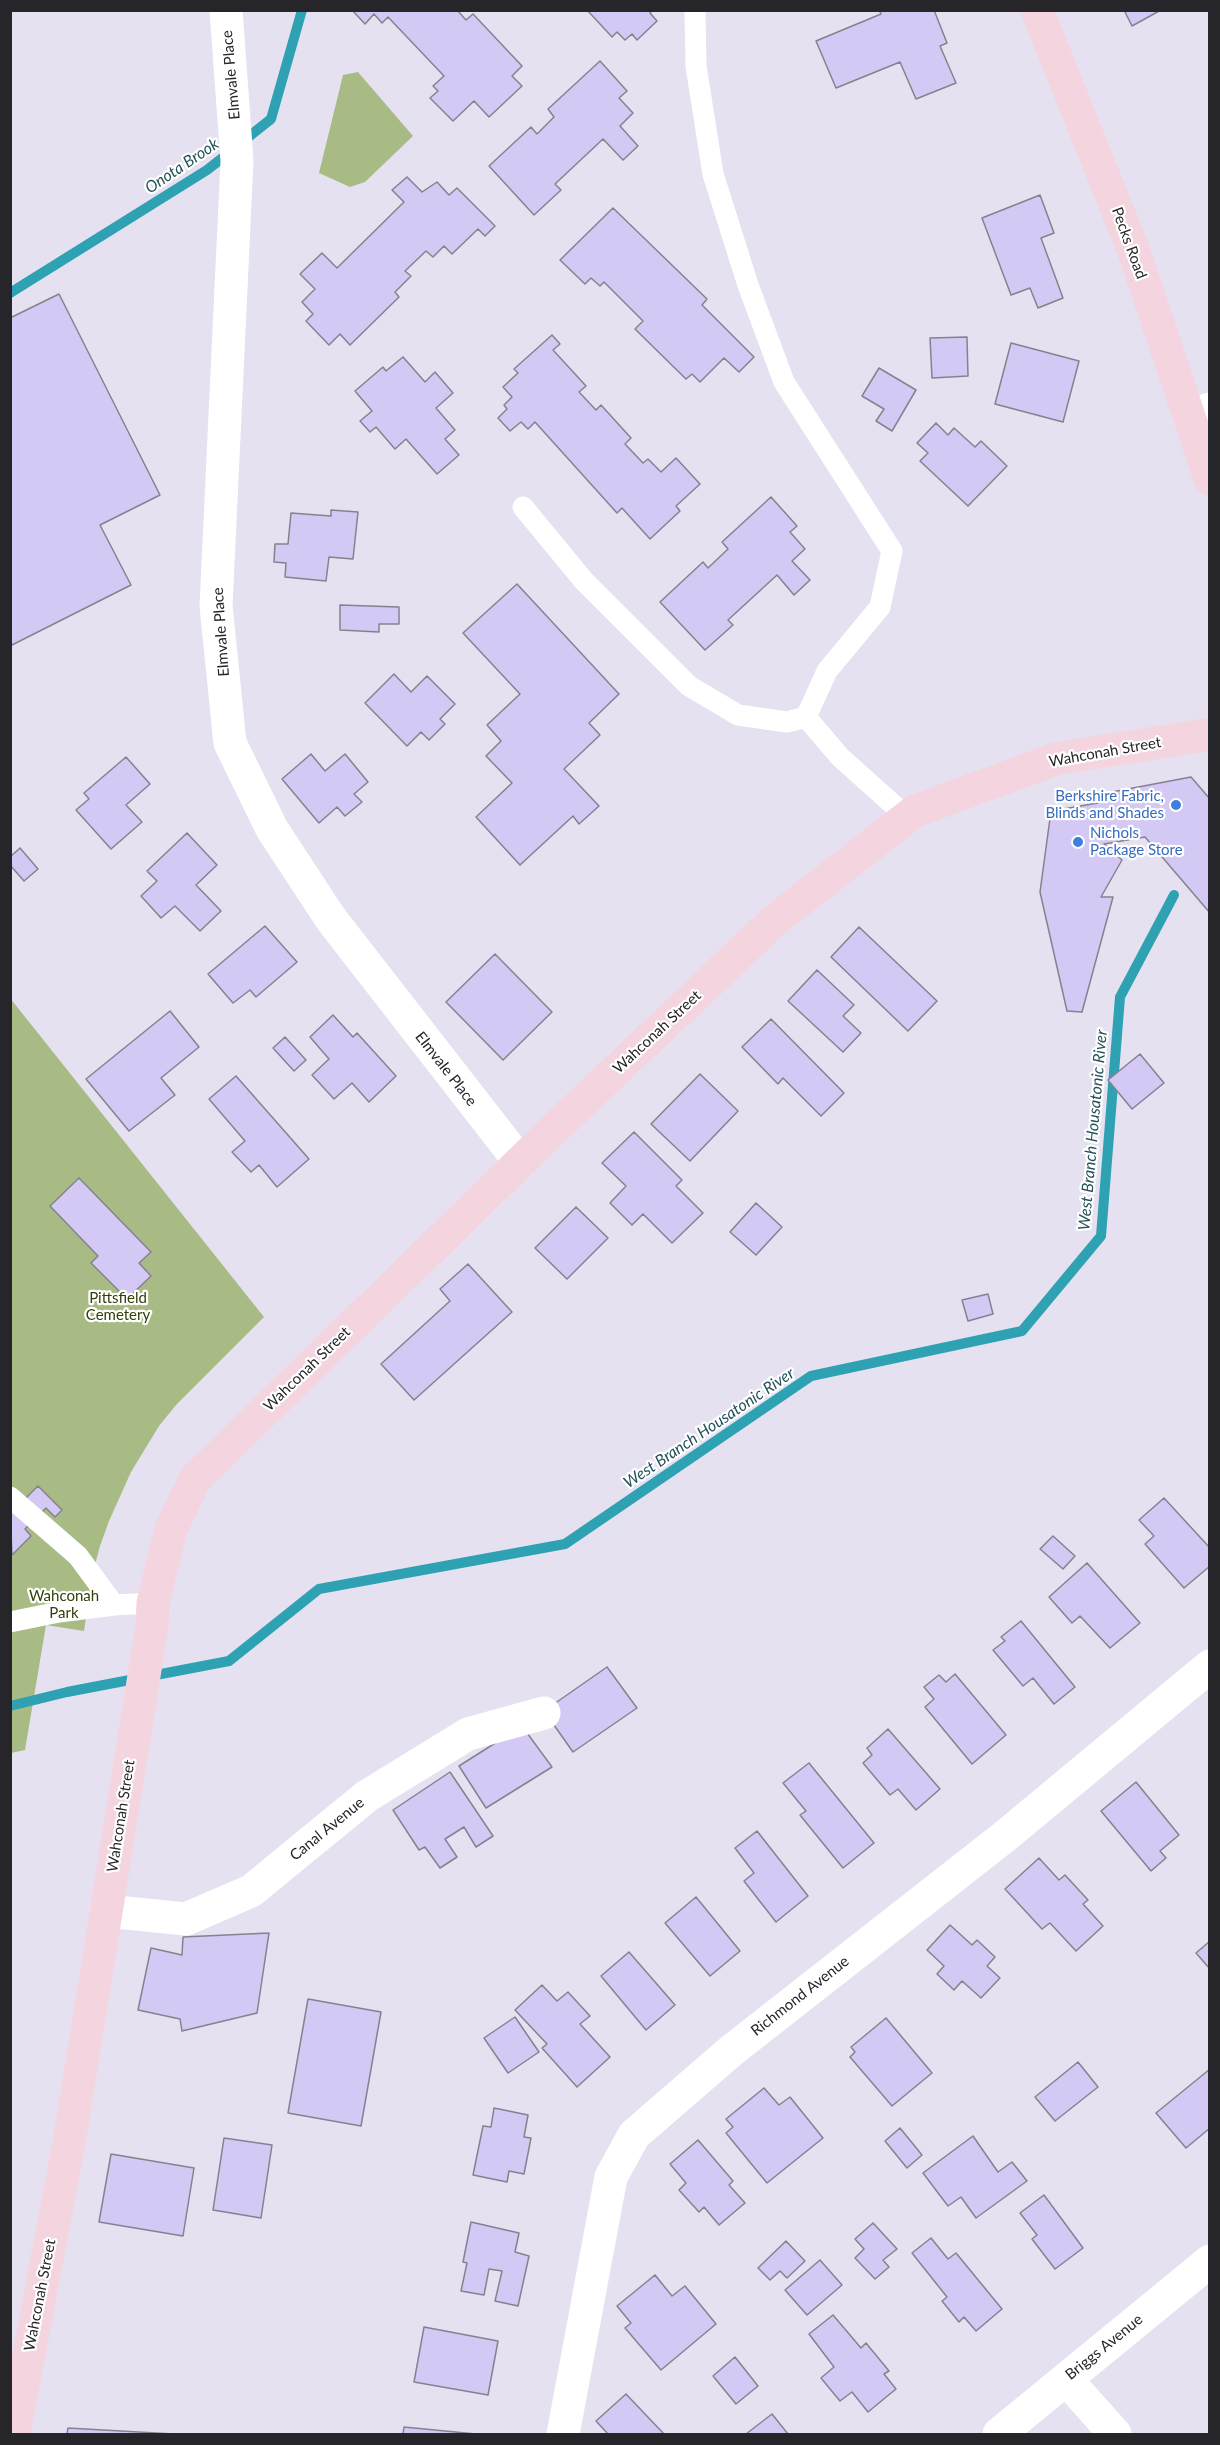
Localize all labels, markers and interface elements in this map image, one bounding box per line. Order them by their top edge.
street label: Elmvale Place [218,30,244,120]
water label: Onota Brook [142,134,222,198]
street label: Pecks Road [1108,205,1150,281]
street label: Elmvale Place [209,587,233,677]
street label: Wahconah Street [1048,733,1162,771]
place label: Berkshire Fabric, Blinds and Shades [1045,787,1164,822]
marker: Berkshire Fabric, Blinds and Shades [1169,798,1183,812]
place label: Nichols Package Store [1090,824,1183,859]
marker: Nichols Package Store [1071,835,1085,849]
street label: Wahconah Street [609,987,705,1077]
street label: Elmvale Place [411,1028,481,1110]
water label: West Branch Housatonic River [1075,1029,1111,1231]
park label: Pittsfield Cemetery [86,1289,150,1324]
street label: Wahconah Street [260,1323,354,1415]
water label: West Branch Housatonic River [620,1364,798,1492]
park label: Wahconah Park [29,1587,99,1622]
street label: Wahconah Street [103,1759,139,1873]
street label: Canal Avenue [286,1794,368,1864]
street label: Richmond Avenue [747,1952,853,2040]
street label: Wahconah Street [20,2238,60,2352]
street label: Briggs Avenue [1062,2310,1146,2384]

